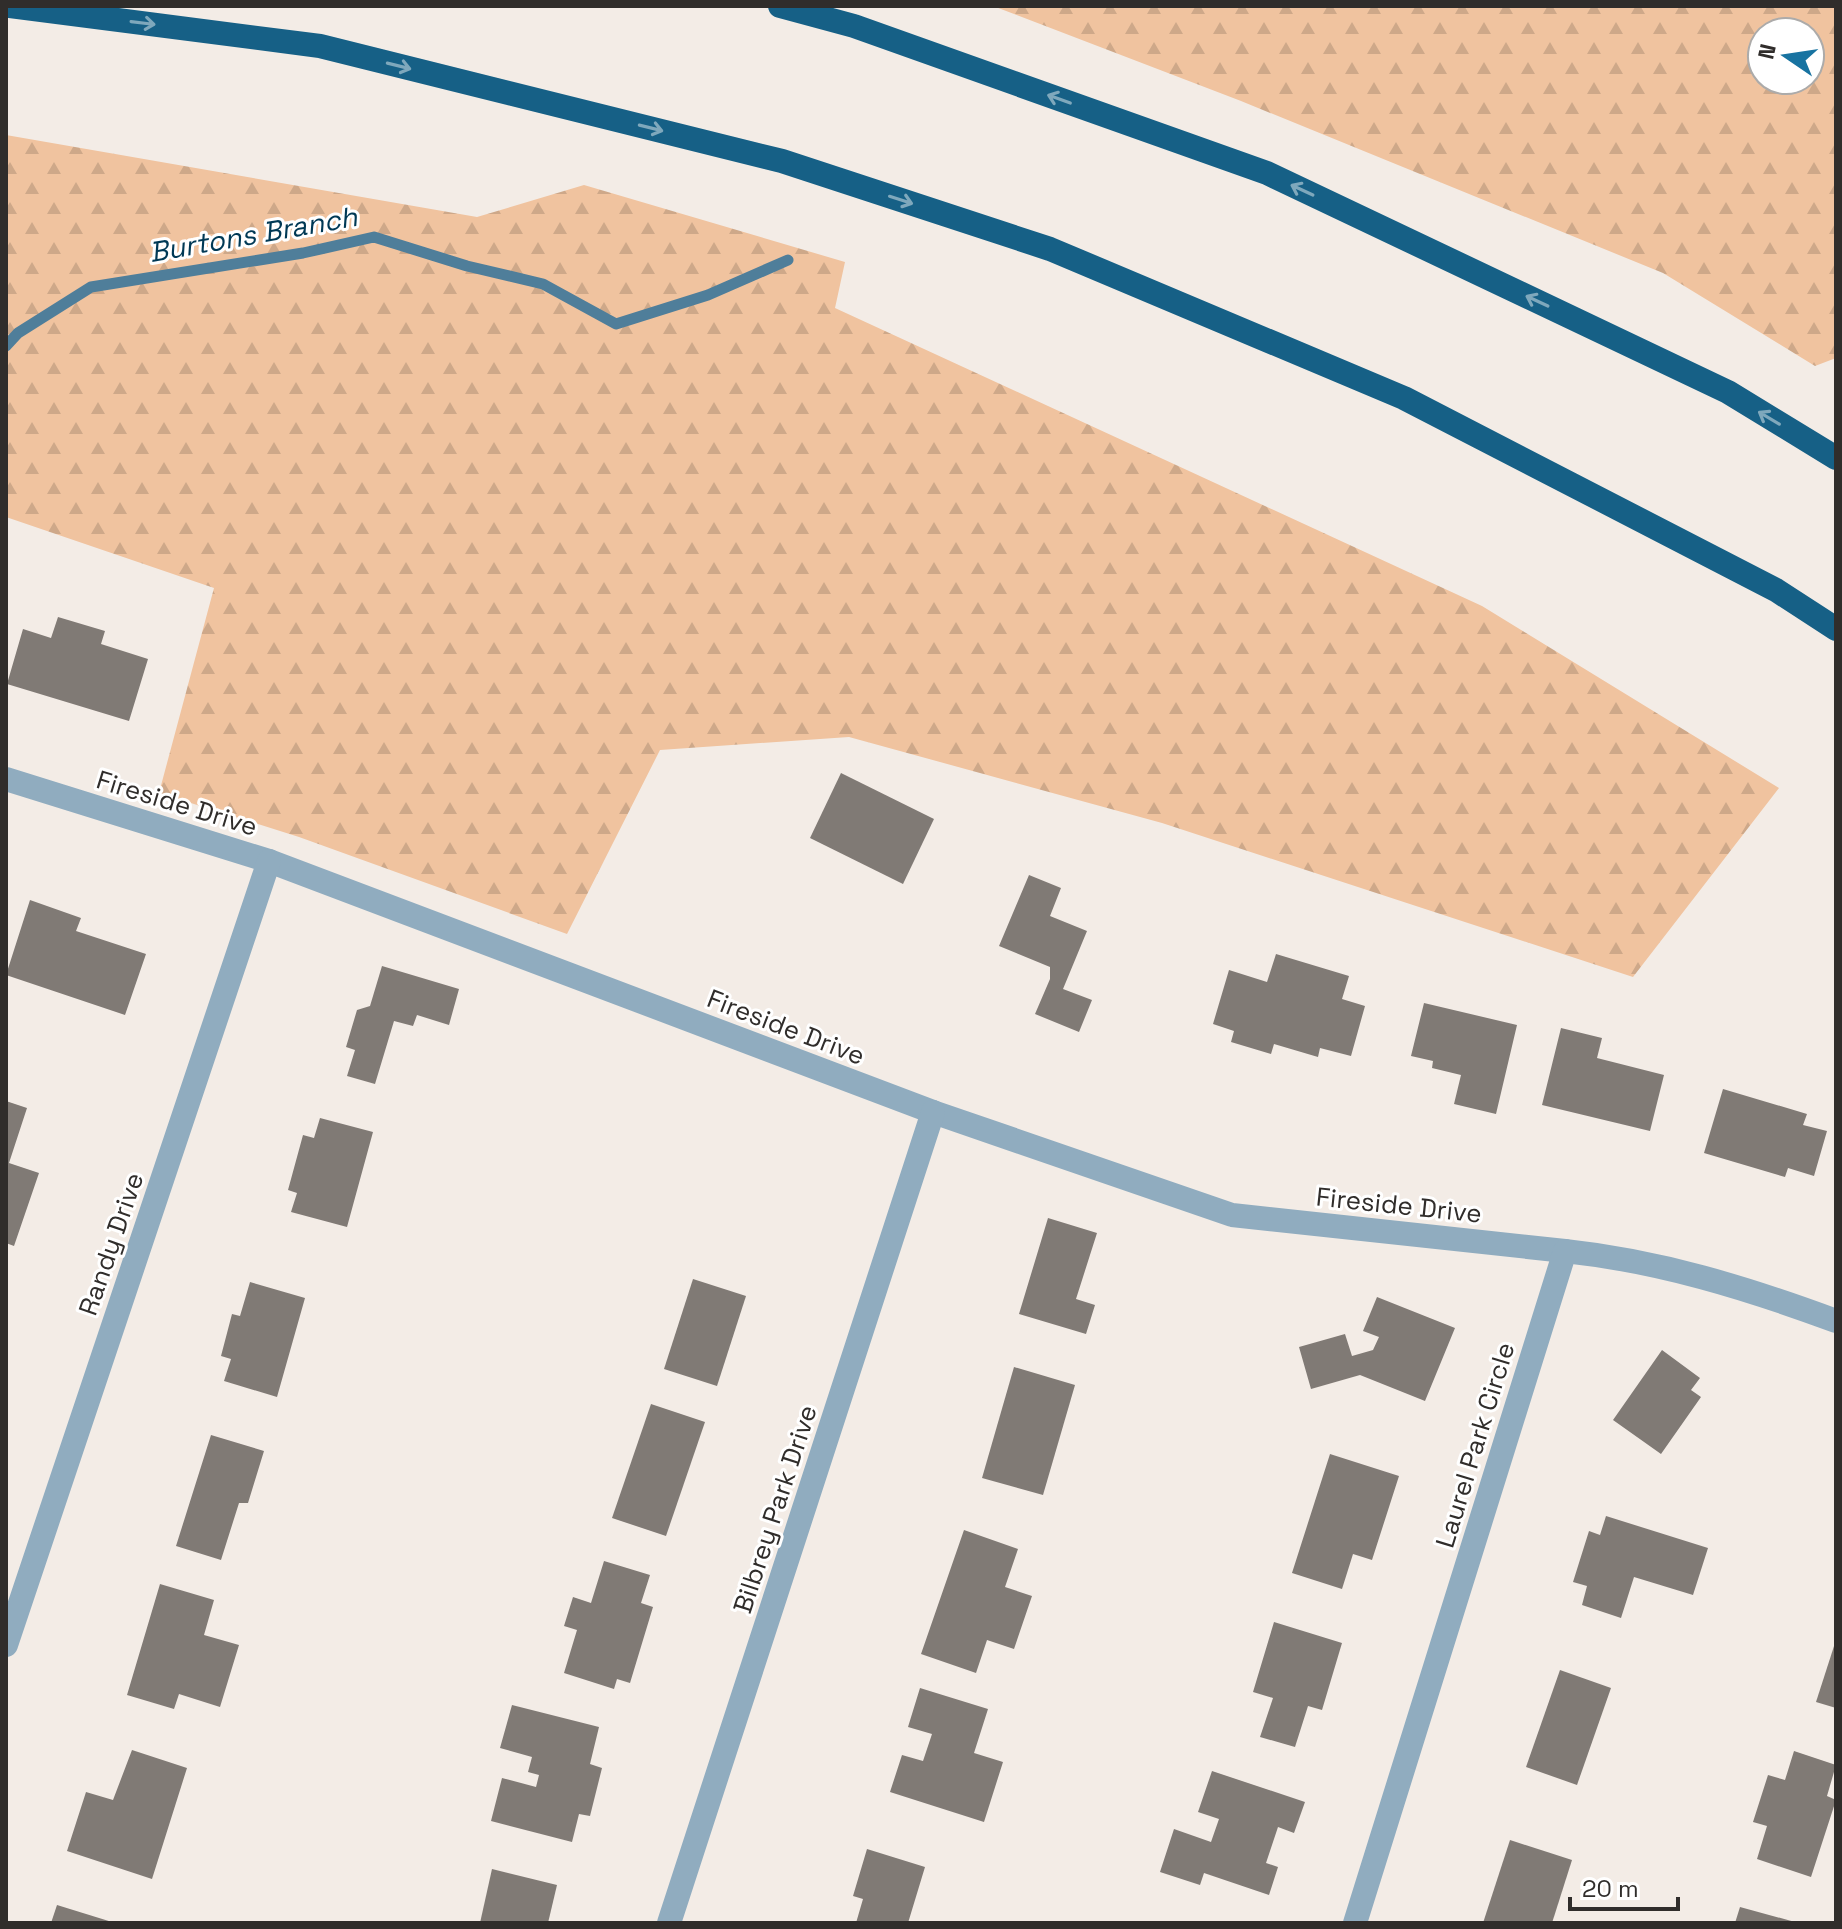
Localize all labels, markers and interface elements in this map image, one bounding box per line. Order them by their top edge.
one-way arrow [130,16,155,31]
north arrow [1746,16,1826,96]
text: N [1751,41,1782,62]
one-way arrow [385,59,411,74]
one-way arrow [1047,91,1072,105]
one-way arrow [638,122,664,137]
one-way arrow [1291,182,1315,197]
one-way arrow [888,194,913,208]
water label: Burtons Branch [146,198,361,270]
one-way arrow [1526,293,1550,308]
one-way arrow [1759,409,1781,426]
street label: Fireside Drive [93,762,261,844]
street label: Fireside Drive [702,981,870,1073]
street label: Randy Drive [71,1168,151,1320]
street label: Fireside Drive [1315,1179,1483,1231]
street label: Laurel Park Circle [1428,1338,1522,1552]
street label: Bilbrey Park Drive [725,1401,825,1617]
scale bar [1570,1861,1678,1911]
text: 20 m [1582,1873,1639,1904]

